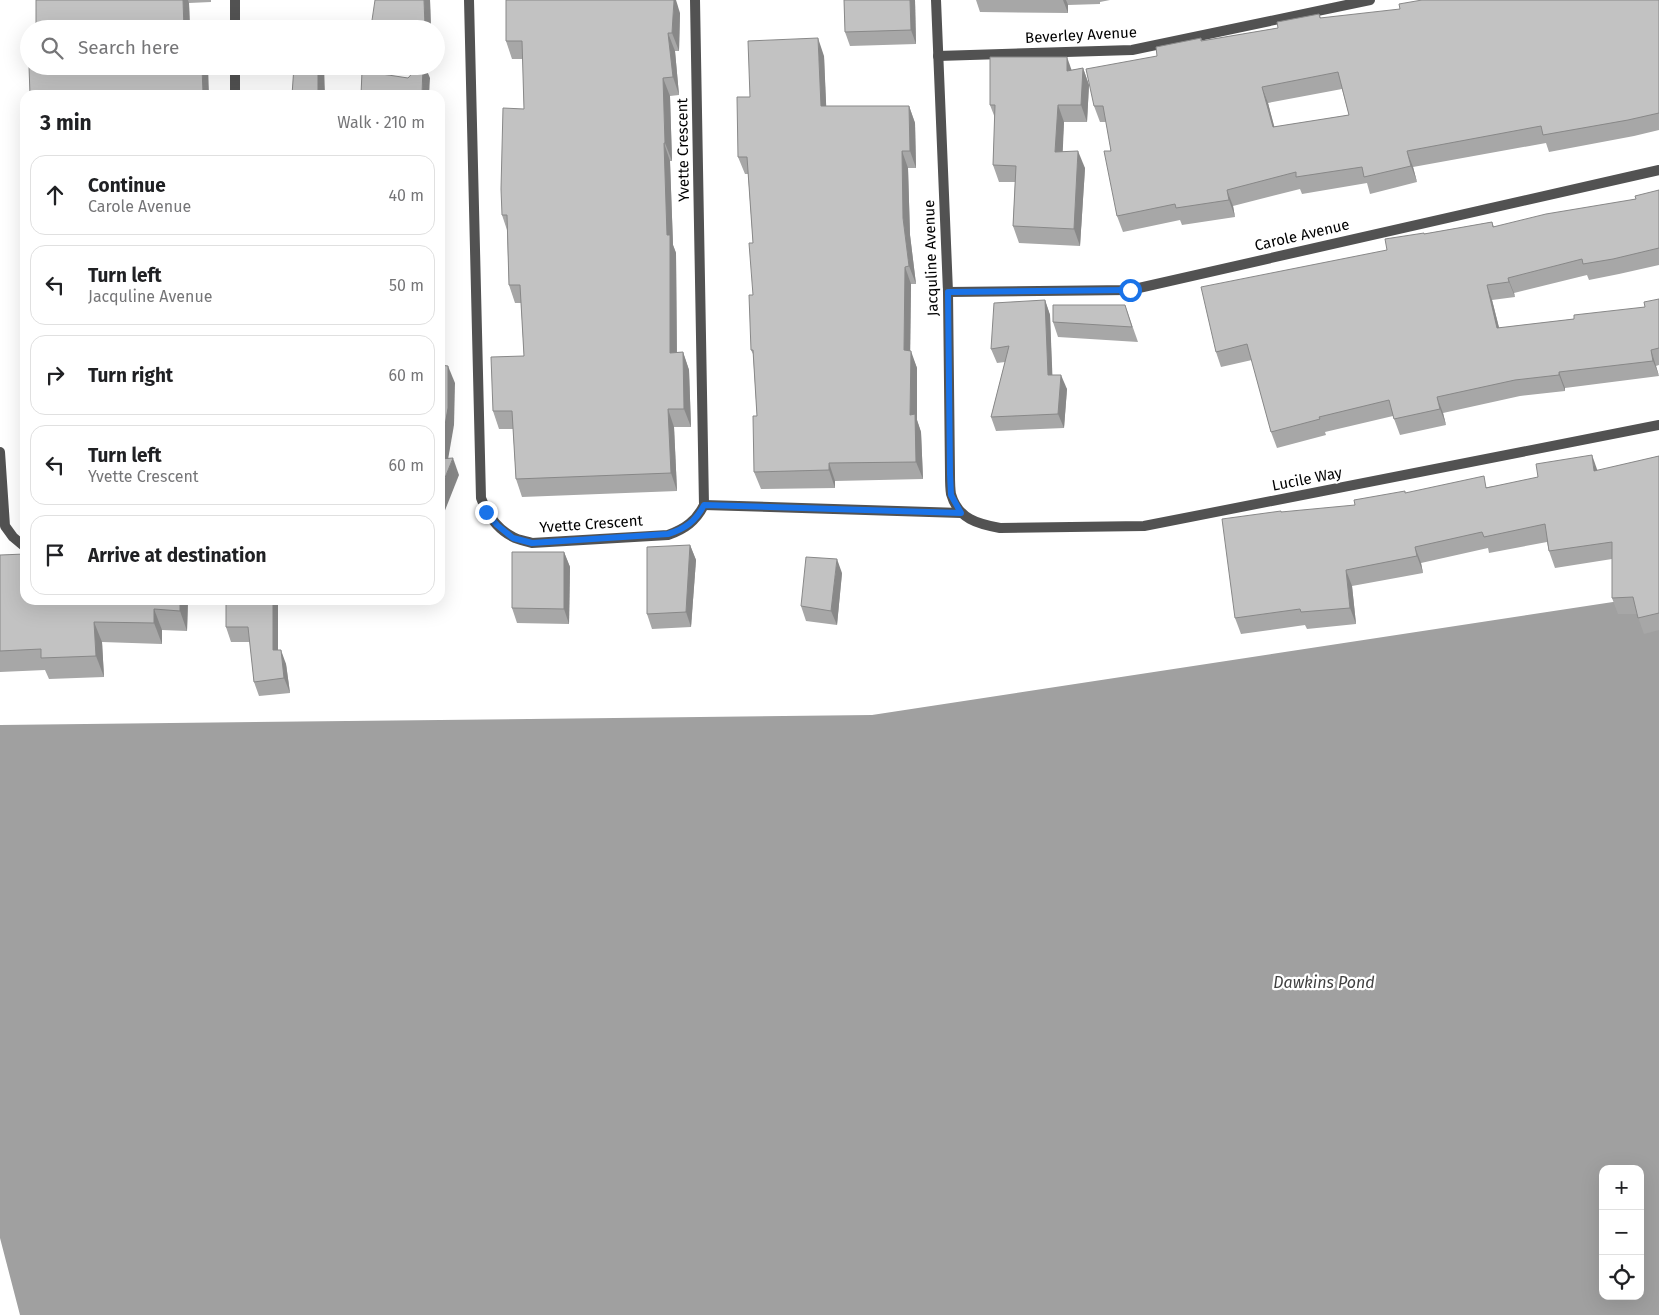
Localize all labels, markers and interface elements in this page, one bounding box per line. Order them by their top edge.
search box [20,20,445,75]
street label: Beverley Avenue [1025,23,1137,47]
icon: search [38,34,66,62]
text: Search here [78,36,179,59]
street label: Yvette Crescent [673,97,693,202]
text: 3 min [40,110,92,136]
text: Walk · 210 m [337,113,425,132]
text: Continue [88,174,166,197]
icon: ahead [41,181,69,209]
text: 40 m [389,186,424,205]
text: Carole Avenue [88,197,191,216]
street label: Jacquline Avenue [920,199,942,317]
street label: Carole Avenue [1253,215,1351,255]
text: Turn left [88,264,162,287]
icon: left [41,271,69,299]
text: 50 m [389,276,424,295]
route start [1119,279,1142,302]
text: Jacquline Avenue [88,287,212,306]
icon: right [41,361,69,389]
text: Turn right [88,364,173,387]
text: 60 m [389,366,424,385]
text: Turn left [88,444,162,467]
icon: left [41,451,69,479]
text: 60 m [389,456,424,475]
street label: Lucile Way [1270,463,1344,495]
text: Yvette Crescent [88,467,199,486]
route end [475,501,498,524]
street label: Yvette Crescent [539,511,644,537]
icon: arrive [41,541,69,569]
text: Arrive at destination [88,544,267,567]
water label: Dawkins Pond [1273,973,1375,992]
map controls [1599,1165,1644,1300]
button: + [1599,1165,1644,1210]
button: − [1599,1210,1644,1255]
button: locate [1599,1255,1644,1300]

